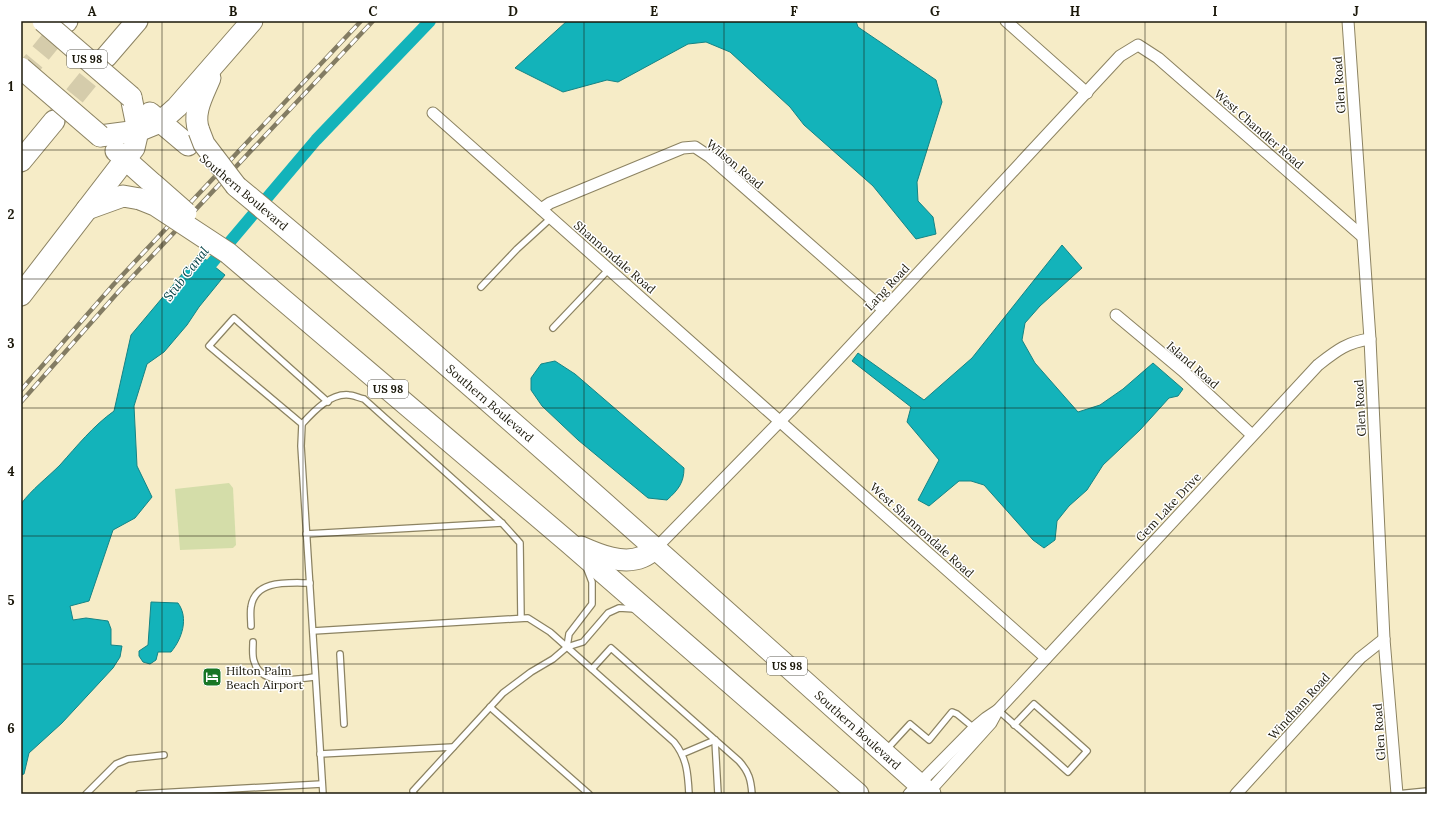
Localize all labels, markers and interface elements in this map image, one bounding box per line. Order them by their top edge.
text: A [88,3,97,20]
text: B [229,3,238,20]
text: C [369,3,378,20]
text: D [508,3,518,20]
text: E [650,3,658,20]
text: F [790,3,798,20]
text: G [930,3,940,20]
text: H [1070,3,1080,20]
text: I [1212,3,1218,20]
text: J [1353,3,1359,20]
road number: US 98 [67,50,107,68]
street label: Glen Road [1330,56,1348,114]
text: 1 [8,78,14,95]
street label: West Chandler Road [1211,86,1307,172]
street label: Wilson Road [704,136,766,192]
street label: Southern Boulevard [197,151,291,233]
text: 2 [8,206,15,223]
street label: Shannondale Road [571,217,659,297]
water label: Stub Canal [159,243,213,305]
street label: Lang Road [862,261,912,313]
text: 3 [7,335,15,352]
street label: Island Road [1164,338,1222,392]
street label: Southern Boulevard [443,361,537,445]
street label: Glen Road [1351,379,1369,437]
road number: US 98 [368,380,408,398]
text: 4 [7,463,15,480]
street label: Gem Lake Drive [1132,469,1204,545]
street label: West Shannondale Road [867,479,977,581]
text: 5 [7,592,15,609]
road number: US 98 [767,657,807,675]
place label: Hilton Palm Beach Airport [226,663,303,692]
hotel icon: Hilton Palm Beach Airport [201,666,223,688]
street label: Windham Road [1265,670,1333,742]
street label: Southern Boulevard [812,687,904,773]
street label: Glen Road [1370,703,1388,761]
text: 6 [7,720,15,737]

